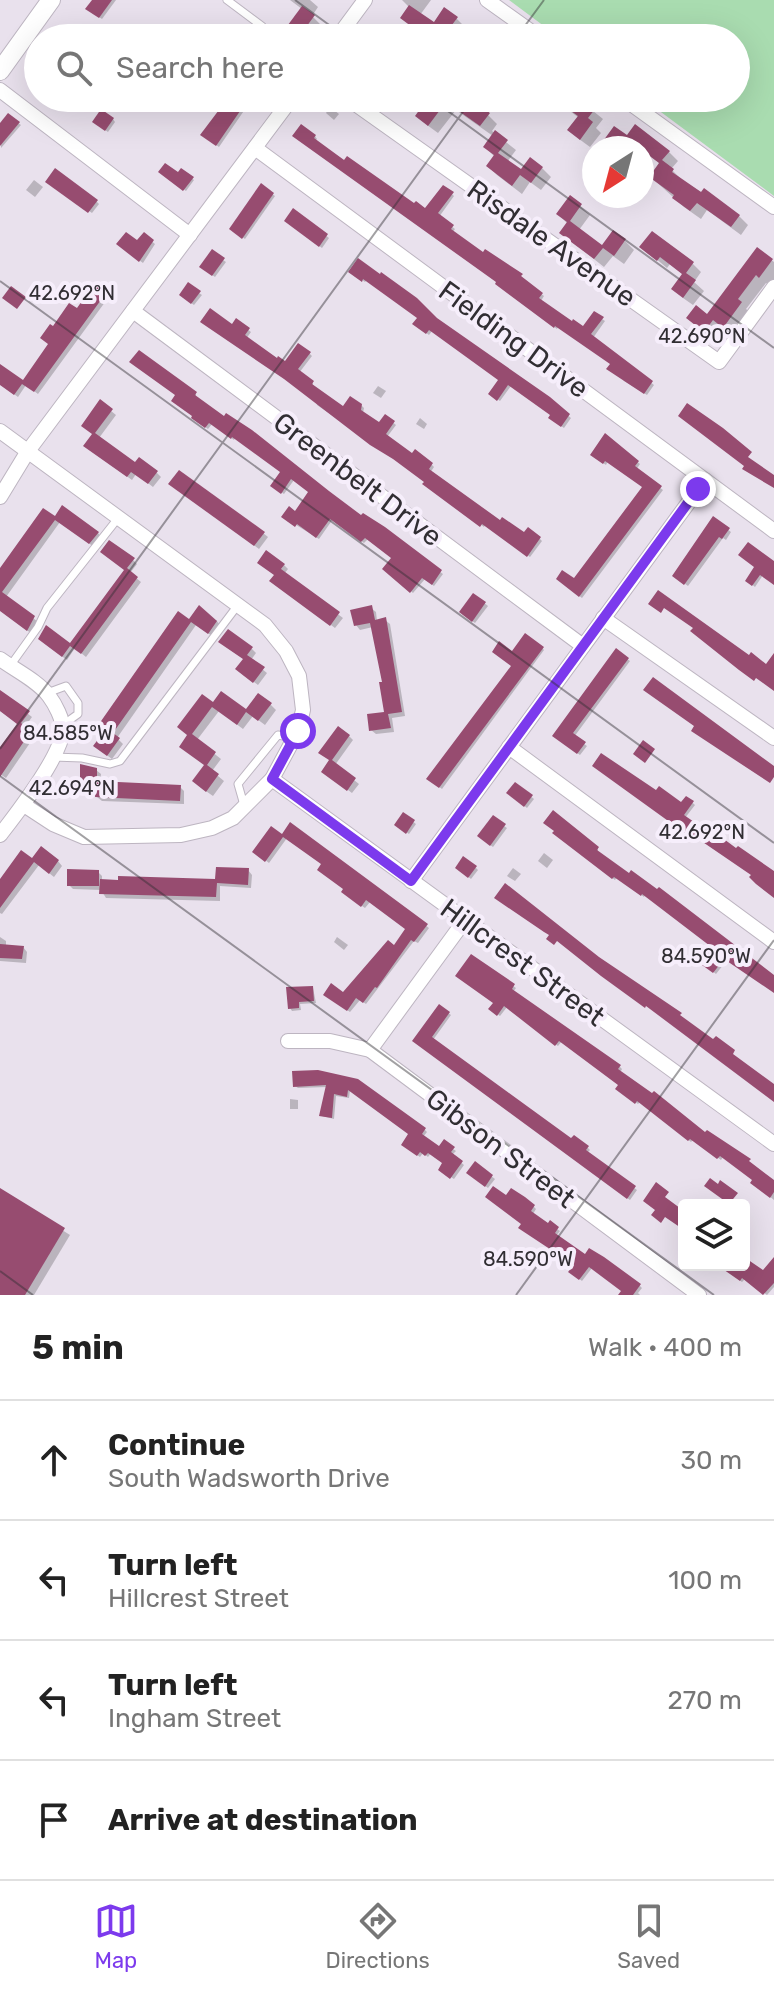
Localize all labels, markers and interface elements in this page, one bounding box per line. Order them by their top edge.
search box [24,24,750,112]
icon: search [52,46,96,90]
text: Search here [116,50,284,86]
north arrow [582,136,654,208]
street label: Risdale Avenue [461,173,642,314]
street label: Fielding Drive [432,274,595,405]
text: 42.692°N [29,281,115,305]
text: 42.690°N [658,324,746,348]
street label: Greenbelt Drive [267,405,448,553]
route end [680,471,716,507]
route start [280,713,316,749]
text: 84.585°W [23,721,113,745]
text: 42.694°N [29,776,115,800]
text: 42.692°N [659,820,745,844]
street label: Hillcrest Street [434,892,611,1033]
text: 84.590°W [661,944,751,968]
street label: Gibson Street [420,1082,582,1215]
map controls [678,1199,750,1271]
button: layers [678,1199,750,1271]
text: 84.590°W [483,1247,573,1271]
text: 5 min [32,1327,124,1368]
text: Walk · 400 m [588,1332,742,1363]
text: Continue [108,1427,245,1463]
icon: ahead [32,1438,76,1482]
text: 30 m [680,1445,742,1476]
text: South Wadsworth Drive [108,1463,390,1494]
text: Turn left [108,1547,238,1583]
icon: left [32,1558,76,1602]
text: 100 m [668,1565,742,1596]
text: Hillcrest Street [108,1583,289,1614]
text: Turn left [108,1667,238,1703]
icon: left [32,1678,76,1722]
text: 270 m [667,1685,742,1716]
text: Ingham Street [108,1703,281,1734]
icon: arrive [32,1798,76,1842]
text: Arrive at destination [108,1802,418,1838]
tab: Map [94,1899,138,1974]
tab: Directions [325,1899,430,1974]
tab: Saved [617,1899,680,1974]

